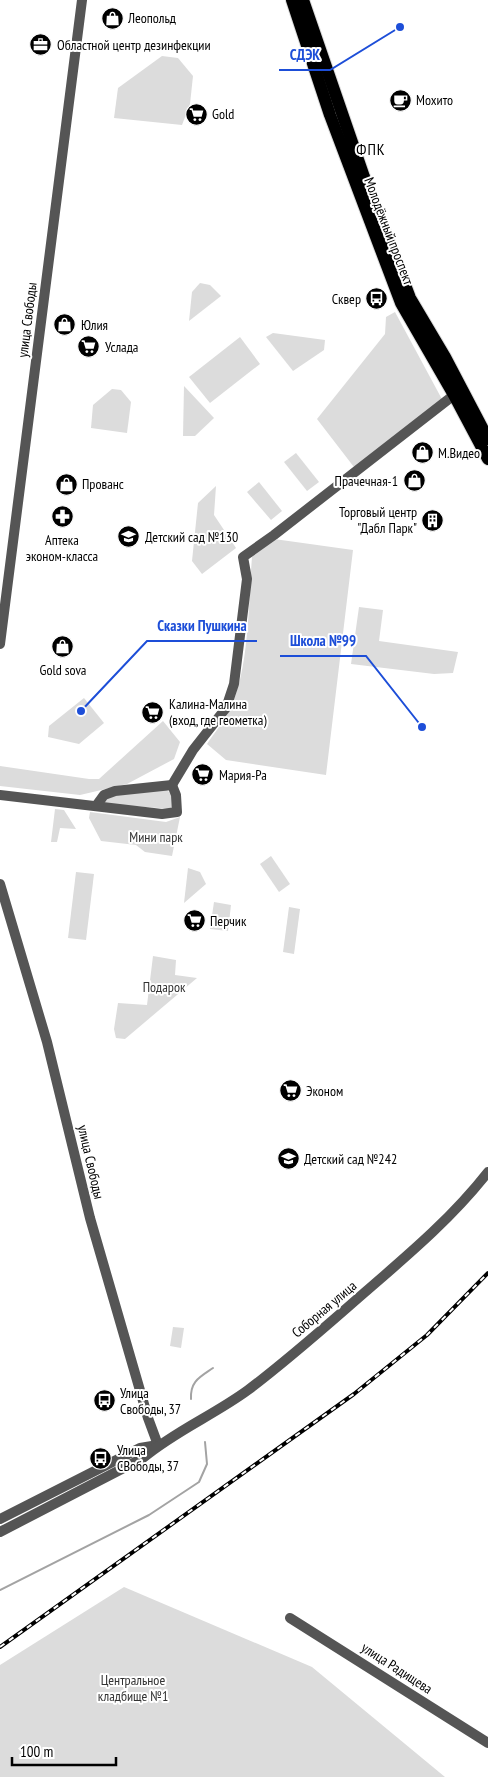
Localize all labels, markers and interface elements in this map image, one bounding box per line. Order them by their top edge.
shop icon: Леопольд [100,6,124,30]
place label: Леопольд [127,9,176,27]
office icon: Областной центр дезинфекции [29,33,53,57]
place label: Областной центр дезинфекции [57,36,211,54]
callout: СДЭК [279,40,330,70]
text: СДЭК [290,45,320,64]
cafe icon: Мохито [388,88,412,112]
place label: Мохито [416,91,453,109]
supermarket icon: Gold [184,102,208,126]
place label: Gold [212,105,234,123]
district label: ФПК [356,139,386,159]
street label: Молодёжный проспект [360,175,418,288]
street label: улица Свободы [13,281,41,359]
bus stop icon: Сквер [365,287,389,311]
place label: Сквер [332,290,361,308]
shop icon: Юлия [53,313,77,337]
place label: Юлия [81,316,108,334]
supermarket icon: Услада [77,335,101,359]
place label: Услада [105,338,138,356]
shop icon: М.Видео [410,441,434,465]
place label: М.Видео [438,444,480,462]
shop icon: Прачечная-1 [402,469,426,493]
shop icon: Прованс [54,472,78,496]
place label: Прачечная-1 [335,472,398,490]
place label: Прованс [82,475,124,493]
place label: Торговый центр "Дабл Парк" [339,503,417,537]
pharmacy icon: Аптека эконом-класса [50,505,74,529]
building icon: Торговый центр "Дабл Парк" [421,508,445,532]
school or university icon: Детский сад №130 [117,525,141,549]
place label: Детский сад №130 [145,528,238,546]
place label: Аптека эконом-класса [26,531,98,565]
callout: Сказки Пушкина [147,611,257,641]
text: Сказки Пушкина [157,616,247,635]
callout: Школа №99 [280,626,366,656]
text: Школа №99 [290,631,356,650]
shop icon: Gold sova [51,635,75,659]
place label: Gold sova [40,661,86,679]
place label: Калина-Малина (вход, где геометка) [169,695,267,729]
supermarket icon: Калина-Малина (вход, где геометка) [141,700,165,724]
supermarket icon: Мария-Ра [191,763,215,787]
place label: Мария-Ра [219,766,267,784]
park label: Мини парк [129,828,183,846]
supermarket icon: Перчик [182,909,206,933]
place label: Перчик [210,912,247,930]
park label: Подарок [143,978,186,996]
supermarket icon: Эконом [278,1079,302,1103]
place label: Эконом [306,1082,343,1100]
street label: улица Свободы [74,1123,108,1201]
school or university icon: Детский сад №242 [276,1147,300,1171]
place label: Детский сад №242 [304,1150,397,1168]
street label: Соборная улица [288,1277,360,1341]
place label: Улица Свободы, 37 [120,1384,181,1418]
bus stop icon: Улица Свободы, 37 [92,1389,116,1413]
place label: Улица СВободы, 37 [117,1441,179,1475]
bus stop icon: Улица СВободы, 37 [89,1446,113,1470]
street label: улица Радищева [358,1638,436,1698]
park label: Центральное кладбище №1 [98,1671,168,1705]
scale bar [12,1734,116,1766]
text: 100 m [20,1742,53,1761]

